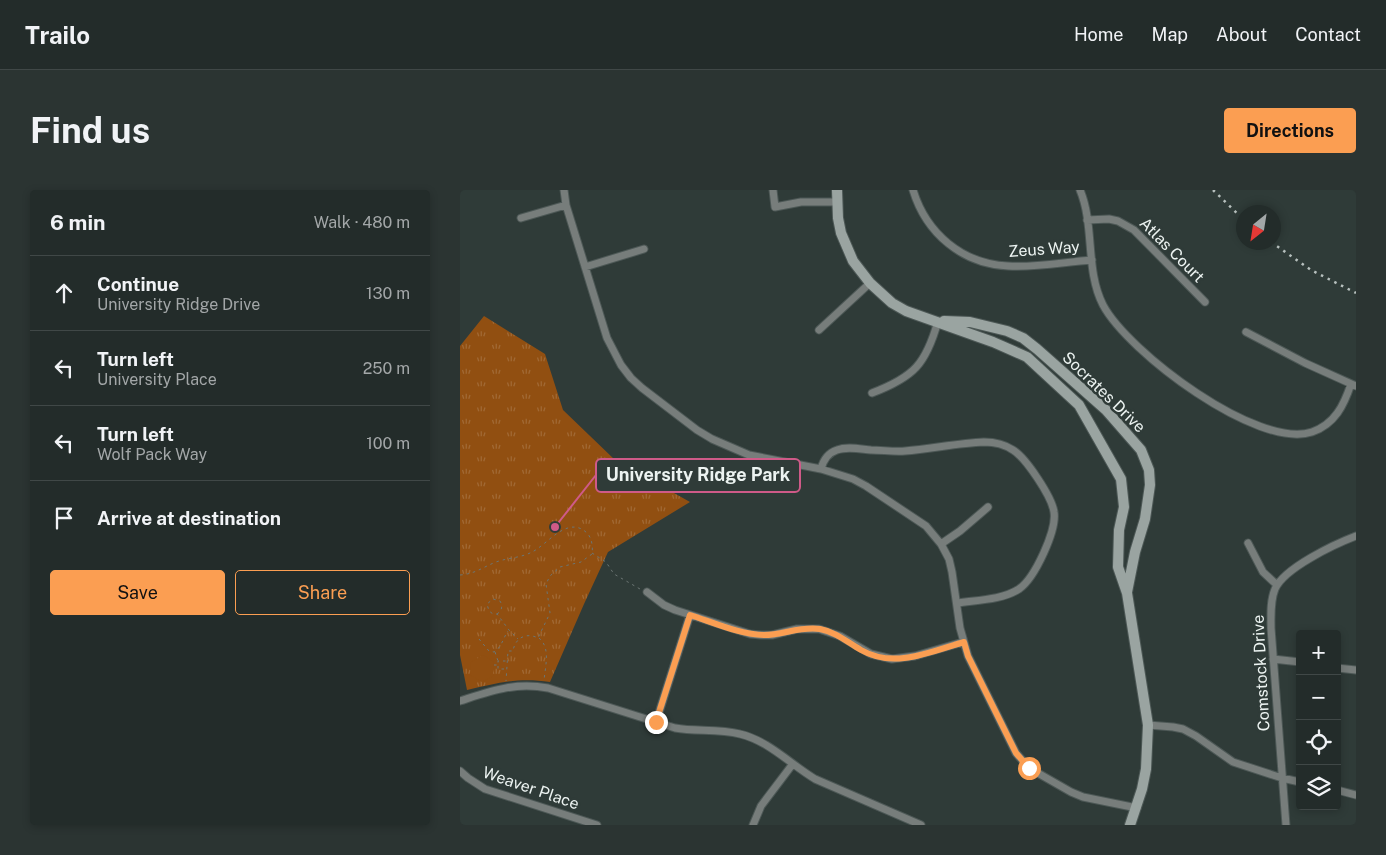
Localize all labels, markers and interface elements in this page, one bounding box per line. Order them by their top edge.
text: Trailo [25,21,90,49]
text: Home [1074,24,1124,45]
text: Map [1152,24,1188,45]
text: About [1216,24,1267,45]
text: Contact [1295,24,1361,45]
button: Directions [1224,108,1356,153]
text: Find us [30,110,150,151]
north arrow [1236,205,1281,250]
text: 6 min [50,210,106,235]
text: Walk · 480 m [314,213,410,232]
street label: Atlas Court [1136,214,1208,286]
street label: Zeus Way [1008,237,1081,261]
text: Continue [97,273,179,295]
icon: ahead [50,279,78,307]
text: 130 m [366,284,410,303]
text: University Ridge Drive [97,295,260,314]
text: Turn left [97,348,174,370]
street label: Socrates Drive [1059,348,1149,436]
icon: left [50,354,78,382]
text: 250 m [363,359,410,378]
text: University Place [97,370,217,389]
text: Turn left [97,423,174,445]
icon: left [50,429,78,457]
text: 100 m [366,434,410,453]
text: Wolf Pack Way [97,445,207,464]
callout: University Ridge Park [596,459,800,492]
text: University Ridge Park [606,464,791,485]
icon: arrive [50,504,78,532]
text: Arrive at destination [97,507,281,529]
button: Save [50,570,225,615]
button: Share [235,570,410,615]
street label: Comstock Drive [1248,614,1274,732]
map controls [1296,630,1341,810]
button: + [1296,630,1341,675]
button: − [1296,675,1341,720]
route end [645,711,668,734]
button: locate [1296,720,1341,765]
route start [1018,757,1041,780]
street label: Weaver Place [480,763,582,813]
button: layers [1296,765,1341,810]

